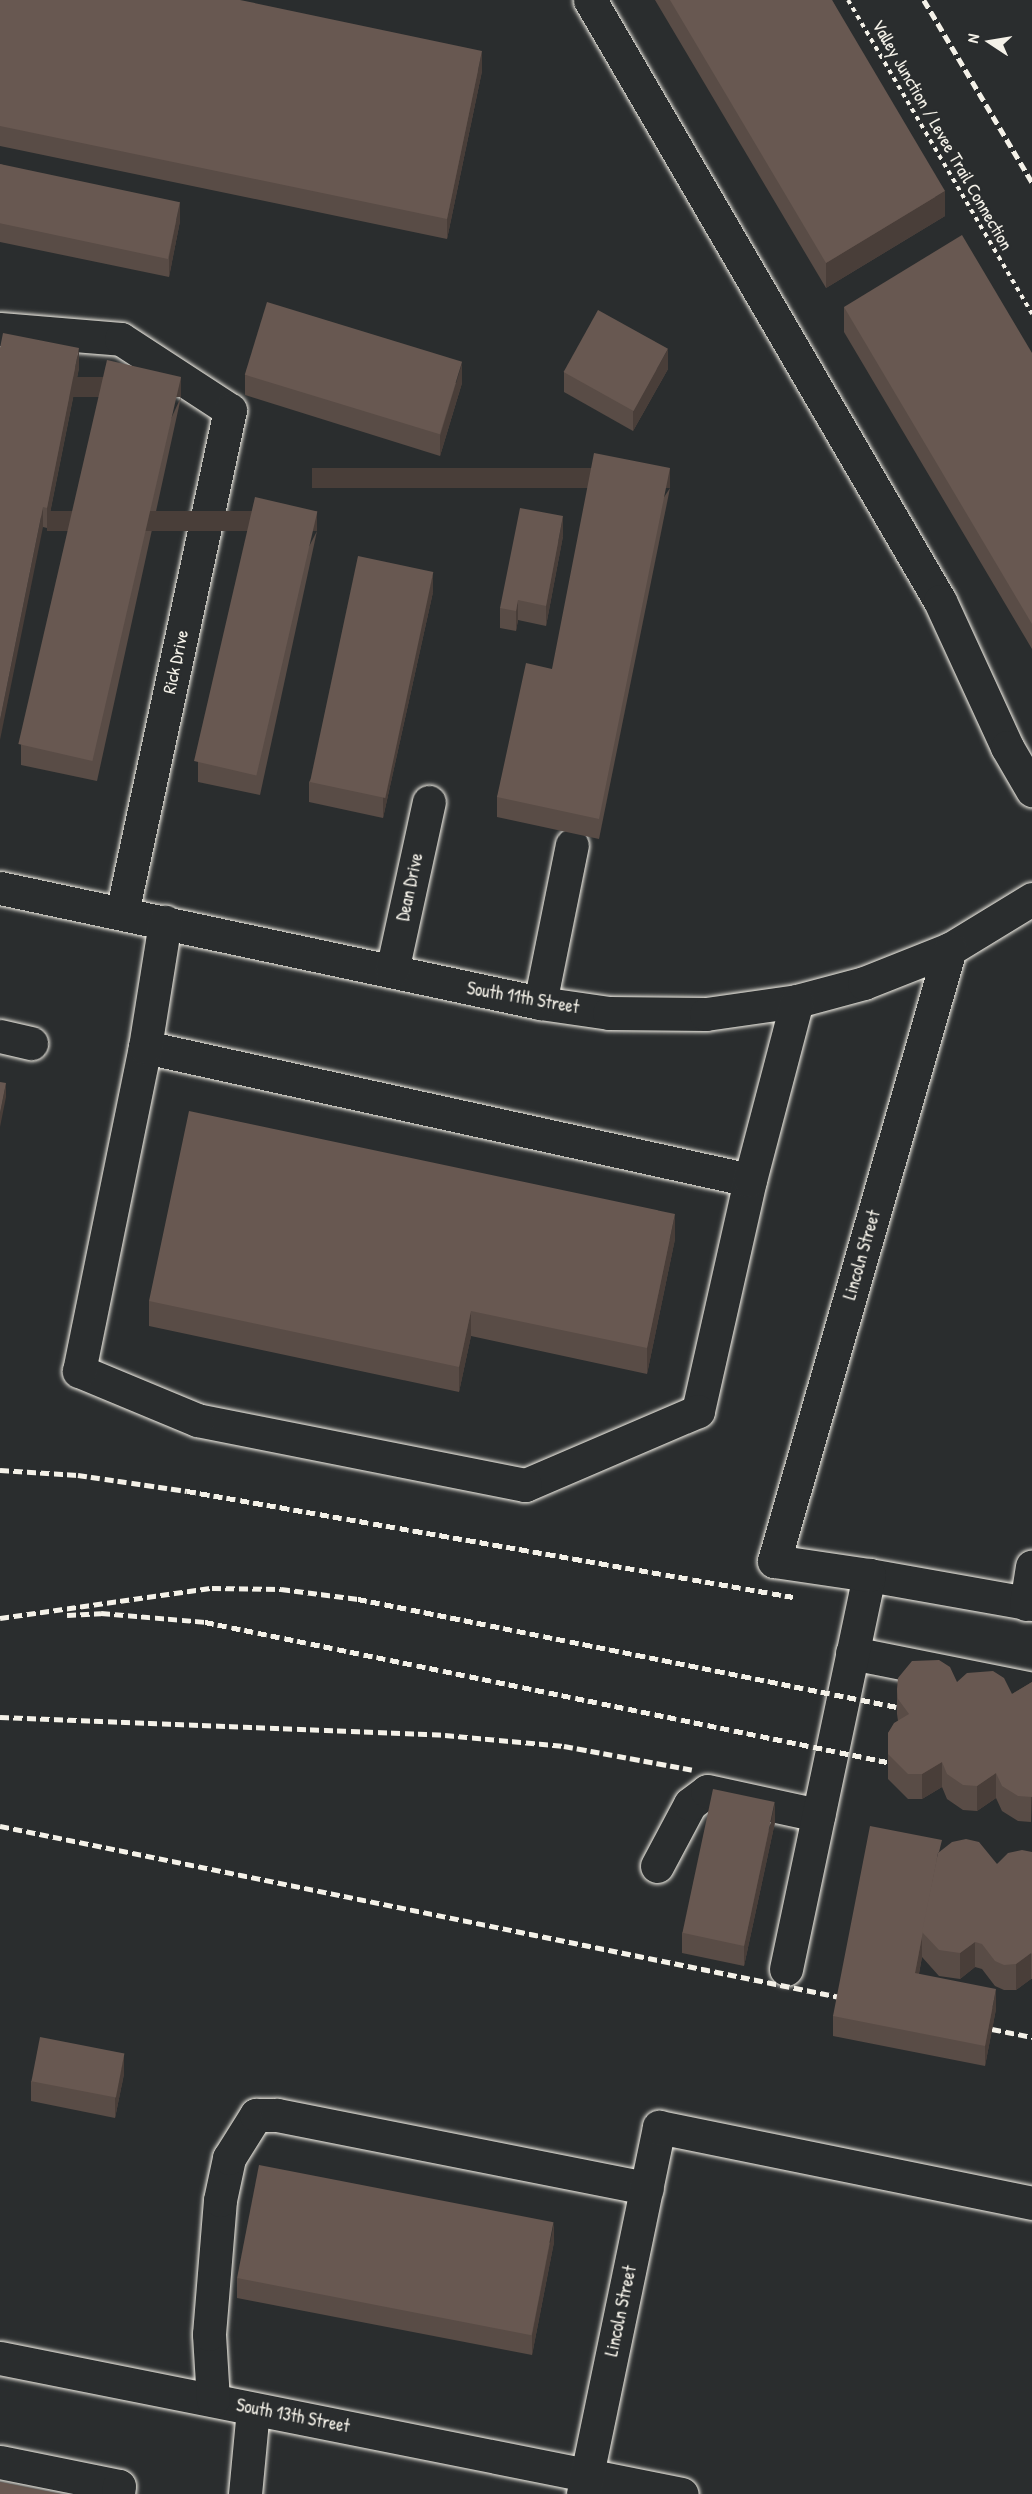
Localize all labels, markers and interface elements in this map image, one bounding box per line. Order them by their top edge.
north arrow [960,12,1020,72]
street label: Valley Junction / Levee Trail Connection [867,16,1017,254]
text: N [961,32,984,45]
street label: Rick Drive [159,628,193,696]
street label: Dean Drive [392,851,428,923]
street label: South 11th Street [465,978,581,1018]
street label: Lincoln Street [839,1208,885,1302]
street label: Lincoln Street [601,2264,641,2358]
street label: South 13th Street [234,2394,352,2438]

